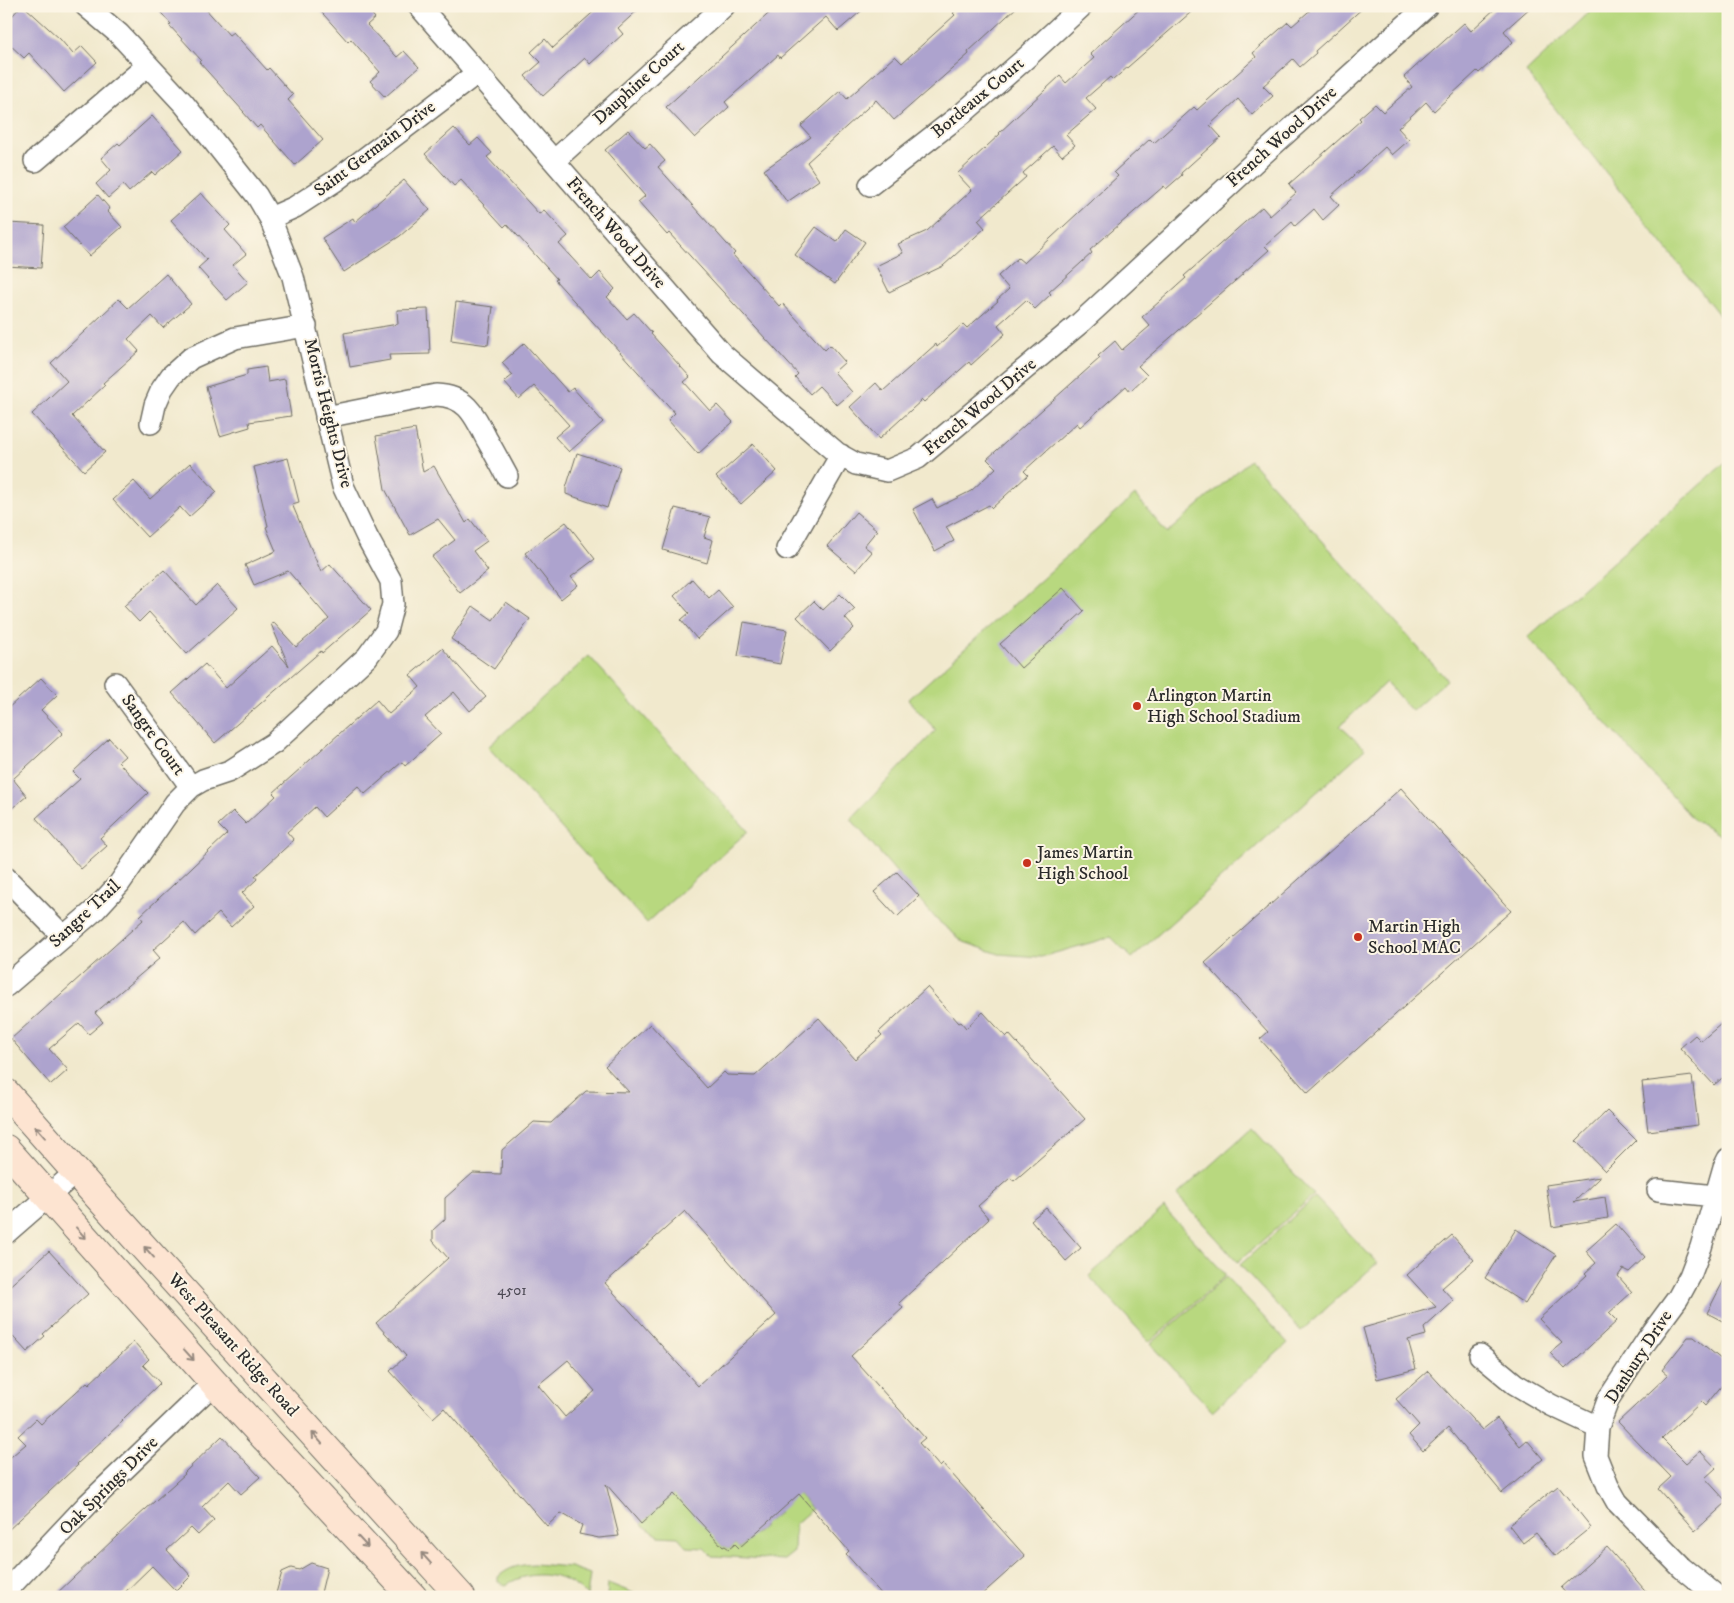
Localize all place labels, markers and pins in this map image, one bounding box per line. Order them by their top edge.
place label: Arlington Martin High School Stadium [1147,685,1301,728]
marker: Arlington Martin High School Stadium [1131,700,1143,712]
place label: James Martin High School [1035,842,1133,885]
marker: James Martin High School [1021,857,1033,869]
place label: Martin High School MAC [1368,916,1461,959]
marker: Martin High School MAC [1352,931,1364,943]

